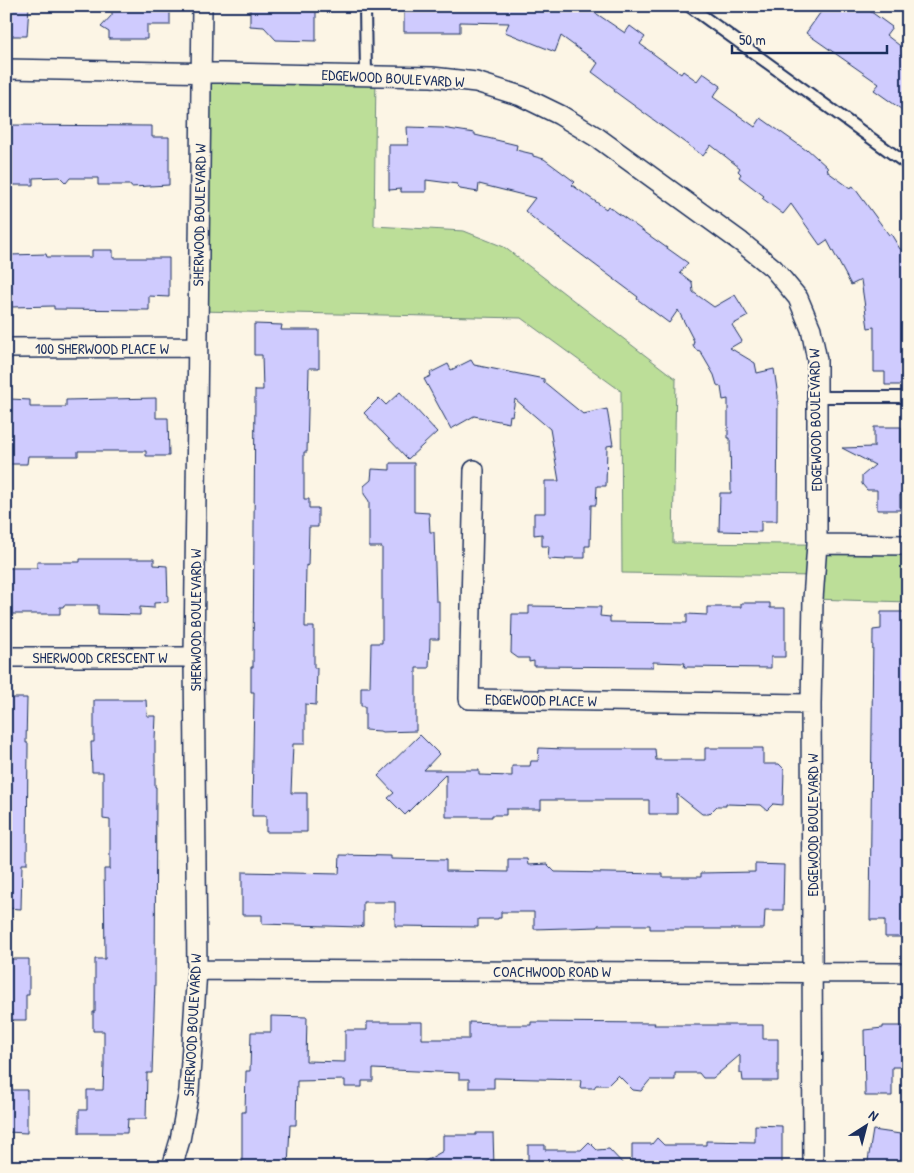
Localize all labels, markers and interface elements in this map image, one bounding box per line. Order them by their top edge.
scale bar [732,22,886,54]
text: 50 m [739,29,766,50]
street label: EDGEWOOD BOULEVARD W [321,64,466,92]
street label: SHERWOOD BOULEVARD W [187,143,211,286]
street label: 100 SHERWOOD PLACE W [35,338,170,359]
street label: EDGEWOOD BOULEVARD W [803,348,827,492]
street label: SHERWOOD BOULEVARD W [185,548,206,691]
street label: SHERWOOD CRESCENT W [33,647,168,668]
street label: EDGEWOOD PLACE W [485,689,598,711]
street label: EDGEWOOD BOULEVARD W [802,753,823,896]
street label: SHERWOOD BOULEVARD W [178,952,206,1097]
street label: COACHWOOD ROAD W [493,961,612,982]
north arrow [842,1100,892,1150]
text: N [865,1105,883,1125]

